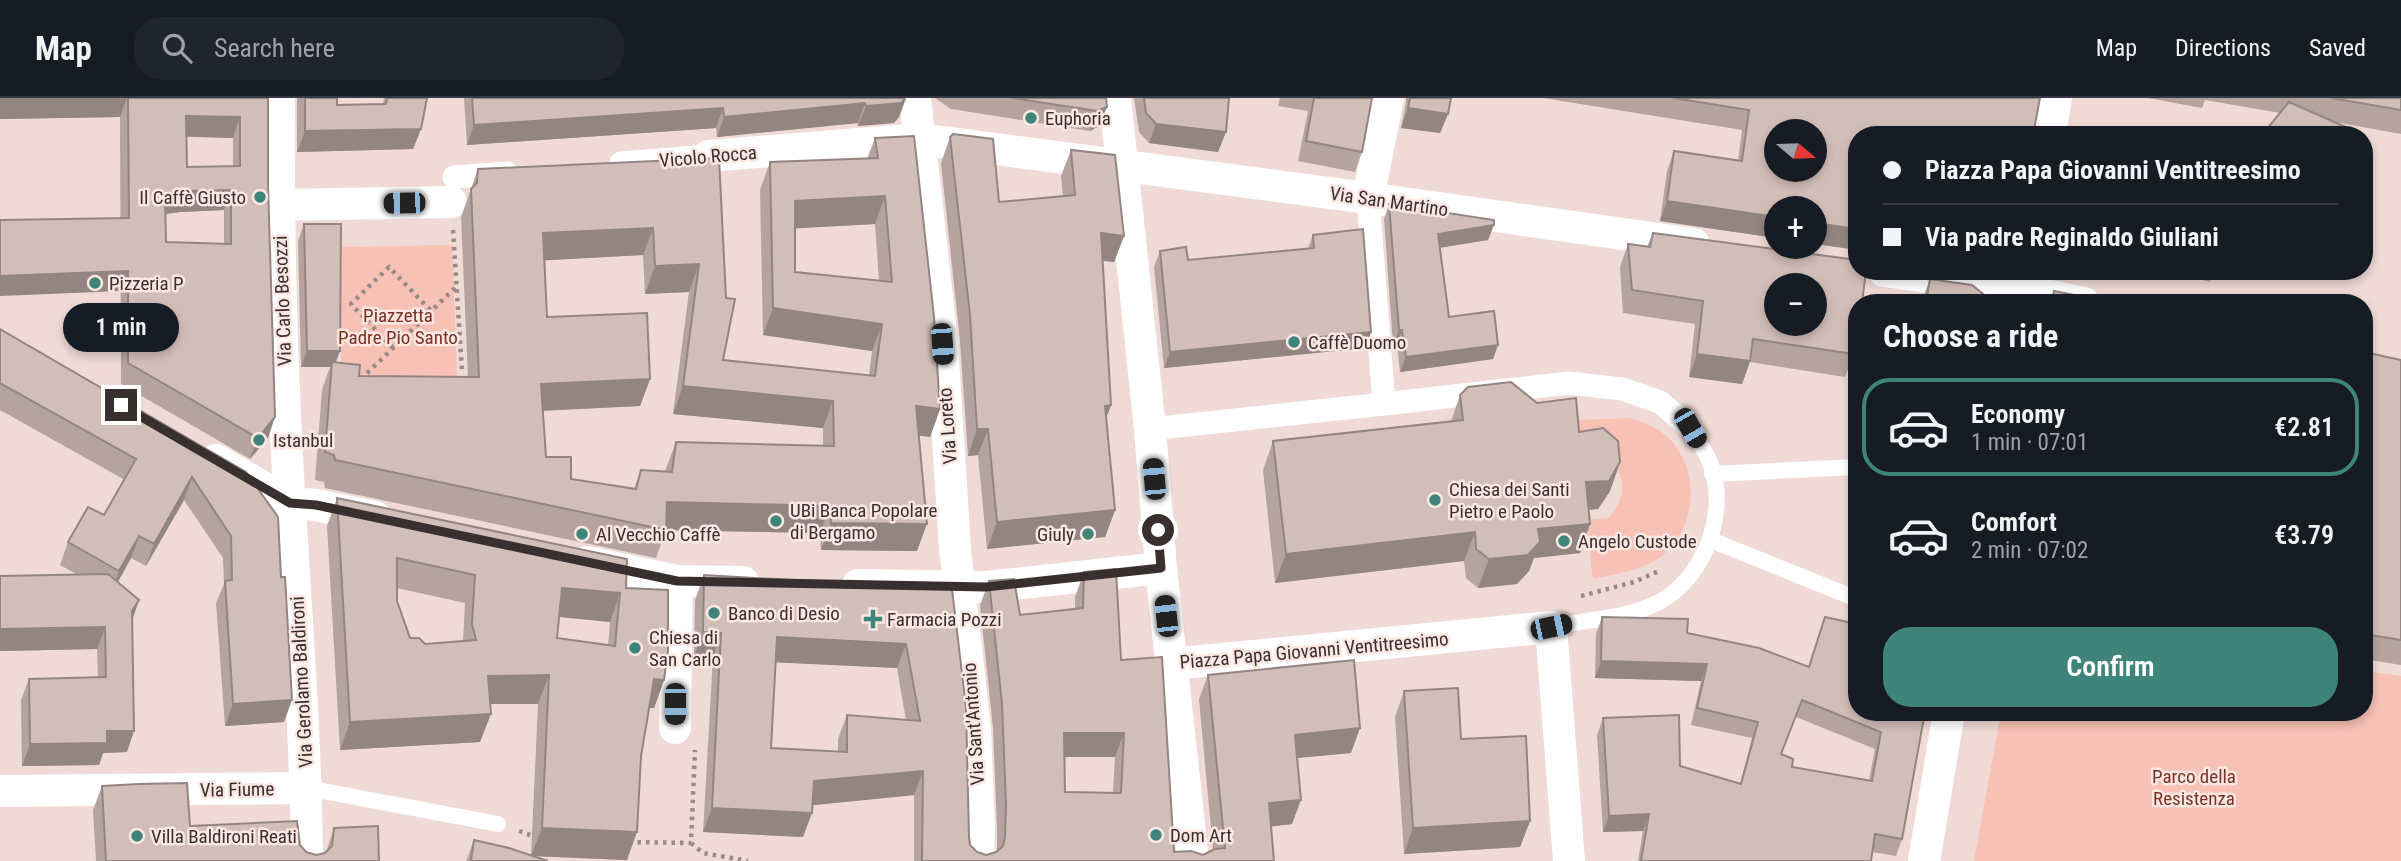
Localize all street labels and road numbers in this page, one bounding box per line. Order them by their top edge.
street label: Vicolo Rocca [658,141,758,172]
street label: Via San Martino [1328,182,1450,221]
street label: Via Carlo Besozzi [269,235,296,367]
street label: Via Loreto [933,387,962,465]
street label: Via Gerolamo Baldironi [286,596,317,768]
street label: Piazza Papa Giovanni Ventitreesimo [1179,627,1450,674]
street label: Via Sant'Antonio [958,662,989,786]
street label: Via Fiume [200,777,274,802]

